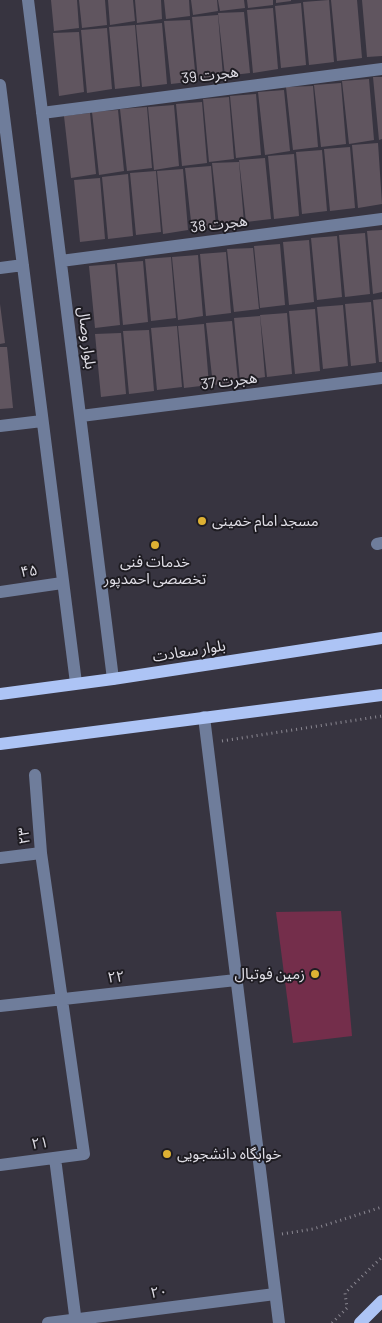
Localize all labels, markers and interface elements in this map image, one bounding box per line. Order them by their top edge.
street label: هجرت 39 [180,63,240,87]
street label: هجرت 38 [189,212,249,236]
street label: بلوار وصال [74,306,100,370]
street label: هجرت 37 [200,369,258,393]
place label: مسجد امام خمینی [212,512,319,530]
marker: مسجد امام خمینی [196,515,208,527]
marker: خدمات فنی تخصصی احمدپور [149,539,161,551]
place label: خدمات فنی تخصصی احمدپور [104,553,206,588]
street label: ۴۵ [19,561,39,581]
street label: بلوار سعادت [151,636,227,666]
street label: ۲۳ [14,827,34,845]
place label: زمین فوتبال [234,965,305,983]
street label: ۲۲ [107,967,125,987]
marker: زمین فوتبال [309,968,321,980]
street label: ۲۱ [30,1133,50,1153]
place label: خوابگاه دانشجویی [177,1145,281,1163]
marker: خوابگاه دانشجویی [161,1148,173,1160]
street label: ۲۰ [149,1282,169,1302]

